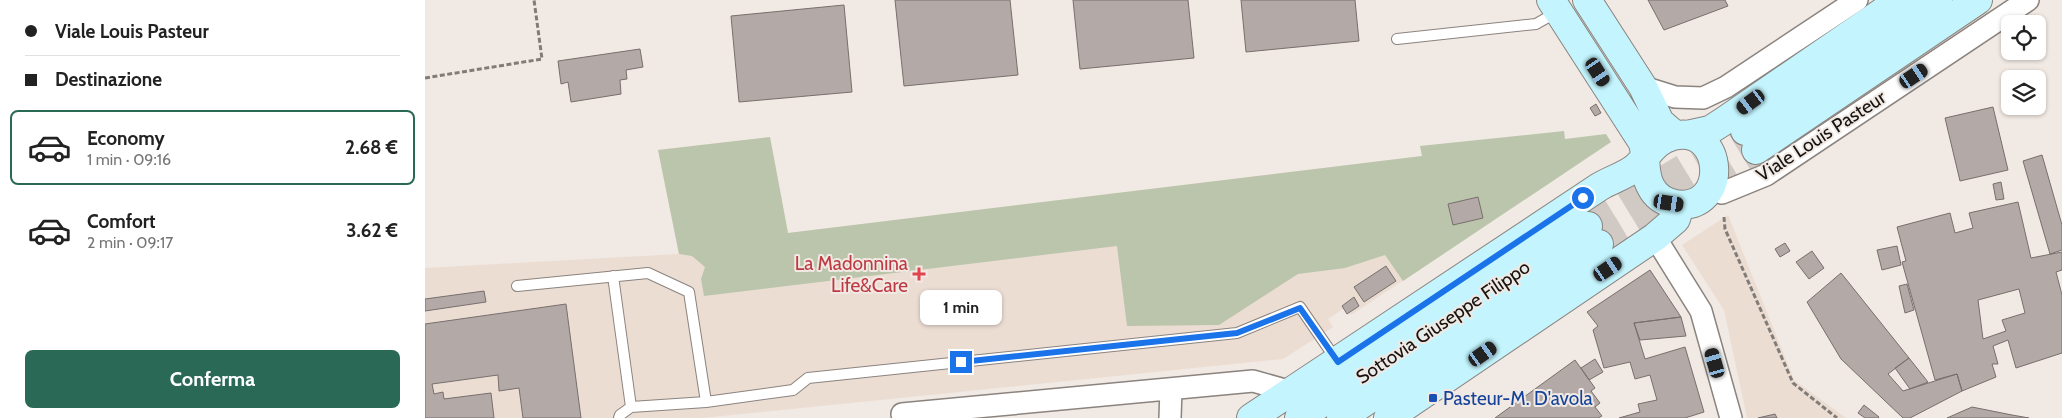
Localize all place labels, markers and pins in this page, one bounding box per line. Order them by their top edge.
place label: La Madonnina Life&Care [795,252,908,297]
marker: La Madonnina Life&Care [912,267,926,281]
place label: Pasteur-M. D'avola [1443,387,1593,410]
marker: Pasteur-M. D'avola [1427,392,1439,404]

